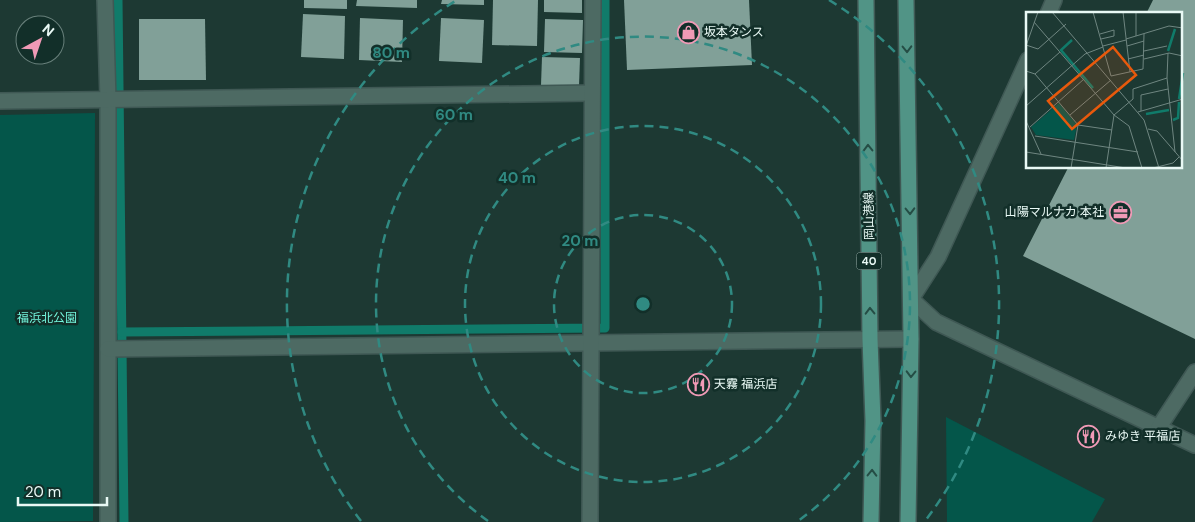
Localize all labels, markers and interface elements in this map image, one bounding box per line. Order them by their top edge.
inset map [1026,12,1182,169]
north arrow [15,15,65,65]
text: N [39,20,58,40]
shop icon: 坂本タンス [676,20,700,44]
place label: 坂本タンス [704,24,764,40]
text: 80 m [372,43,410,63]
one-way arrow [902,45,912,53]
text: 60 m [435,105,473,125]
one-way arrow [863,144,873,152]
text: 40 m [498,168,536,188]
street label: 岡山港線 [861,192,877,240]
office icon: 山陽マルナカ 本社 [1108,200,1132,224]
place label: 山陽マルナカ 本社 [1005,204,1104,220]
one-way arrow [905,208,915,215]
text: 20 m [562,231,598,251]
road number: 40 [856,252,882,270]
centre of rings [634,295,652,313]
one-way arrow [865,307,875,314]
park label: 福浜北公園 [17,310,77,326]
one-way arrow [906,370,916,378]
restaurant icon: 天霧 福浜店 [686,372,710,396]
place label: 天霧 福浜店 [714,376,777,392]
restaurant icon: みゆき 平福店 [1077,424,1101,448]
place label: みゆき 平福店 [1105,428,1180,444]
one-way arrow [867,469,877,477]
scale bar [18,474,106,506]
text: 20 m [25,482,61,502]

